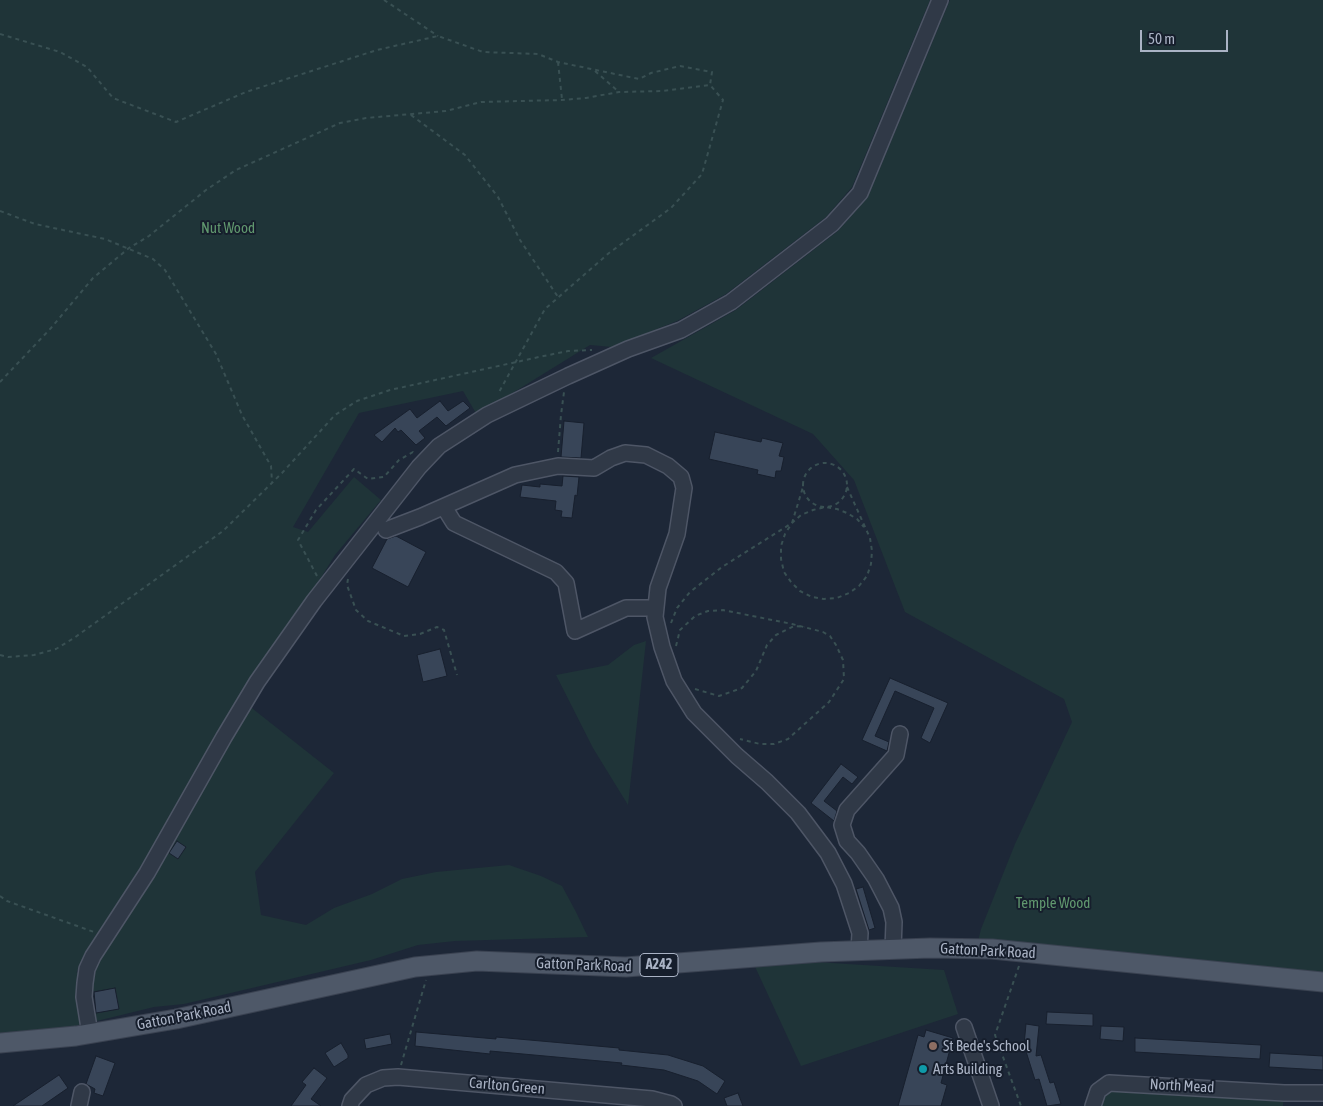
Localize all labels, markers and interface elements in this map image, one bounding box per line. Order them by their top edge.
scale bar [1143,20,1230,52]
text: 50 m [1148,30,1175,47]
park label: Nut Wood [201,219,255,237]
park label: Temple Wood [1016,894,1090,912]
street label: Gatton Park Road [940,940,1036,962]
street label: Gatton Park Road [536,954,632,976]
road number: A242 [640,954,678,976]
street label: Gatton Park Road [135,998,233,1034]
place label: St Bede's School [943,1037,1030,1055]
marker: St Bede's School [927,1040,939,1052]
place label: Arts Building [933,1060,1002,1078]
marker: Arts Building [917,1063,929,1075]
street label: Carlton Green [468,1074,546,1098]
street label: North Mead [1149,1075,1215,1097]

